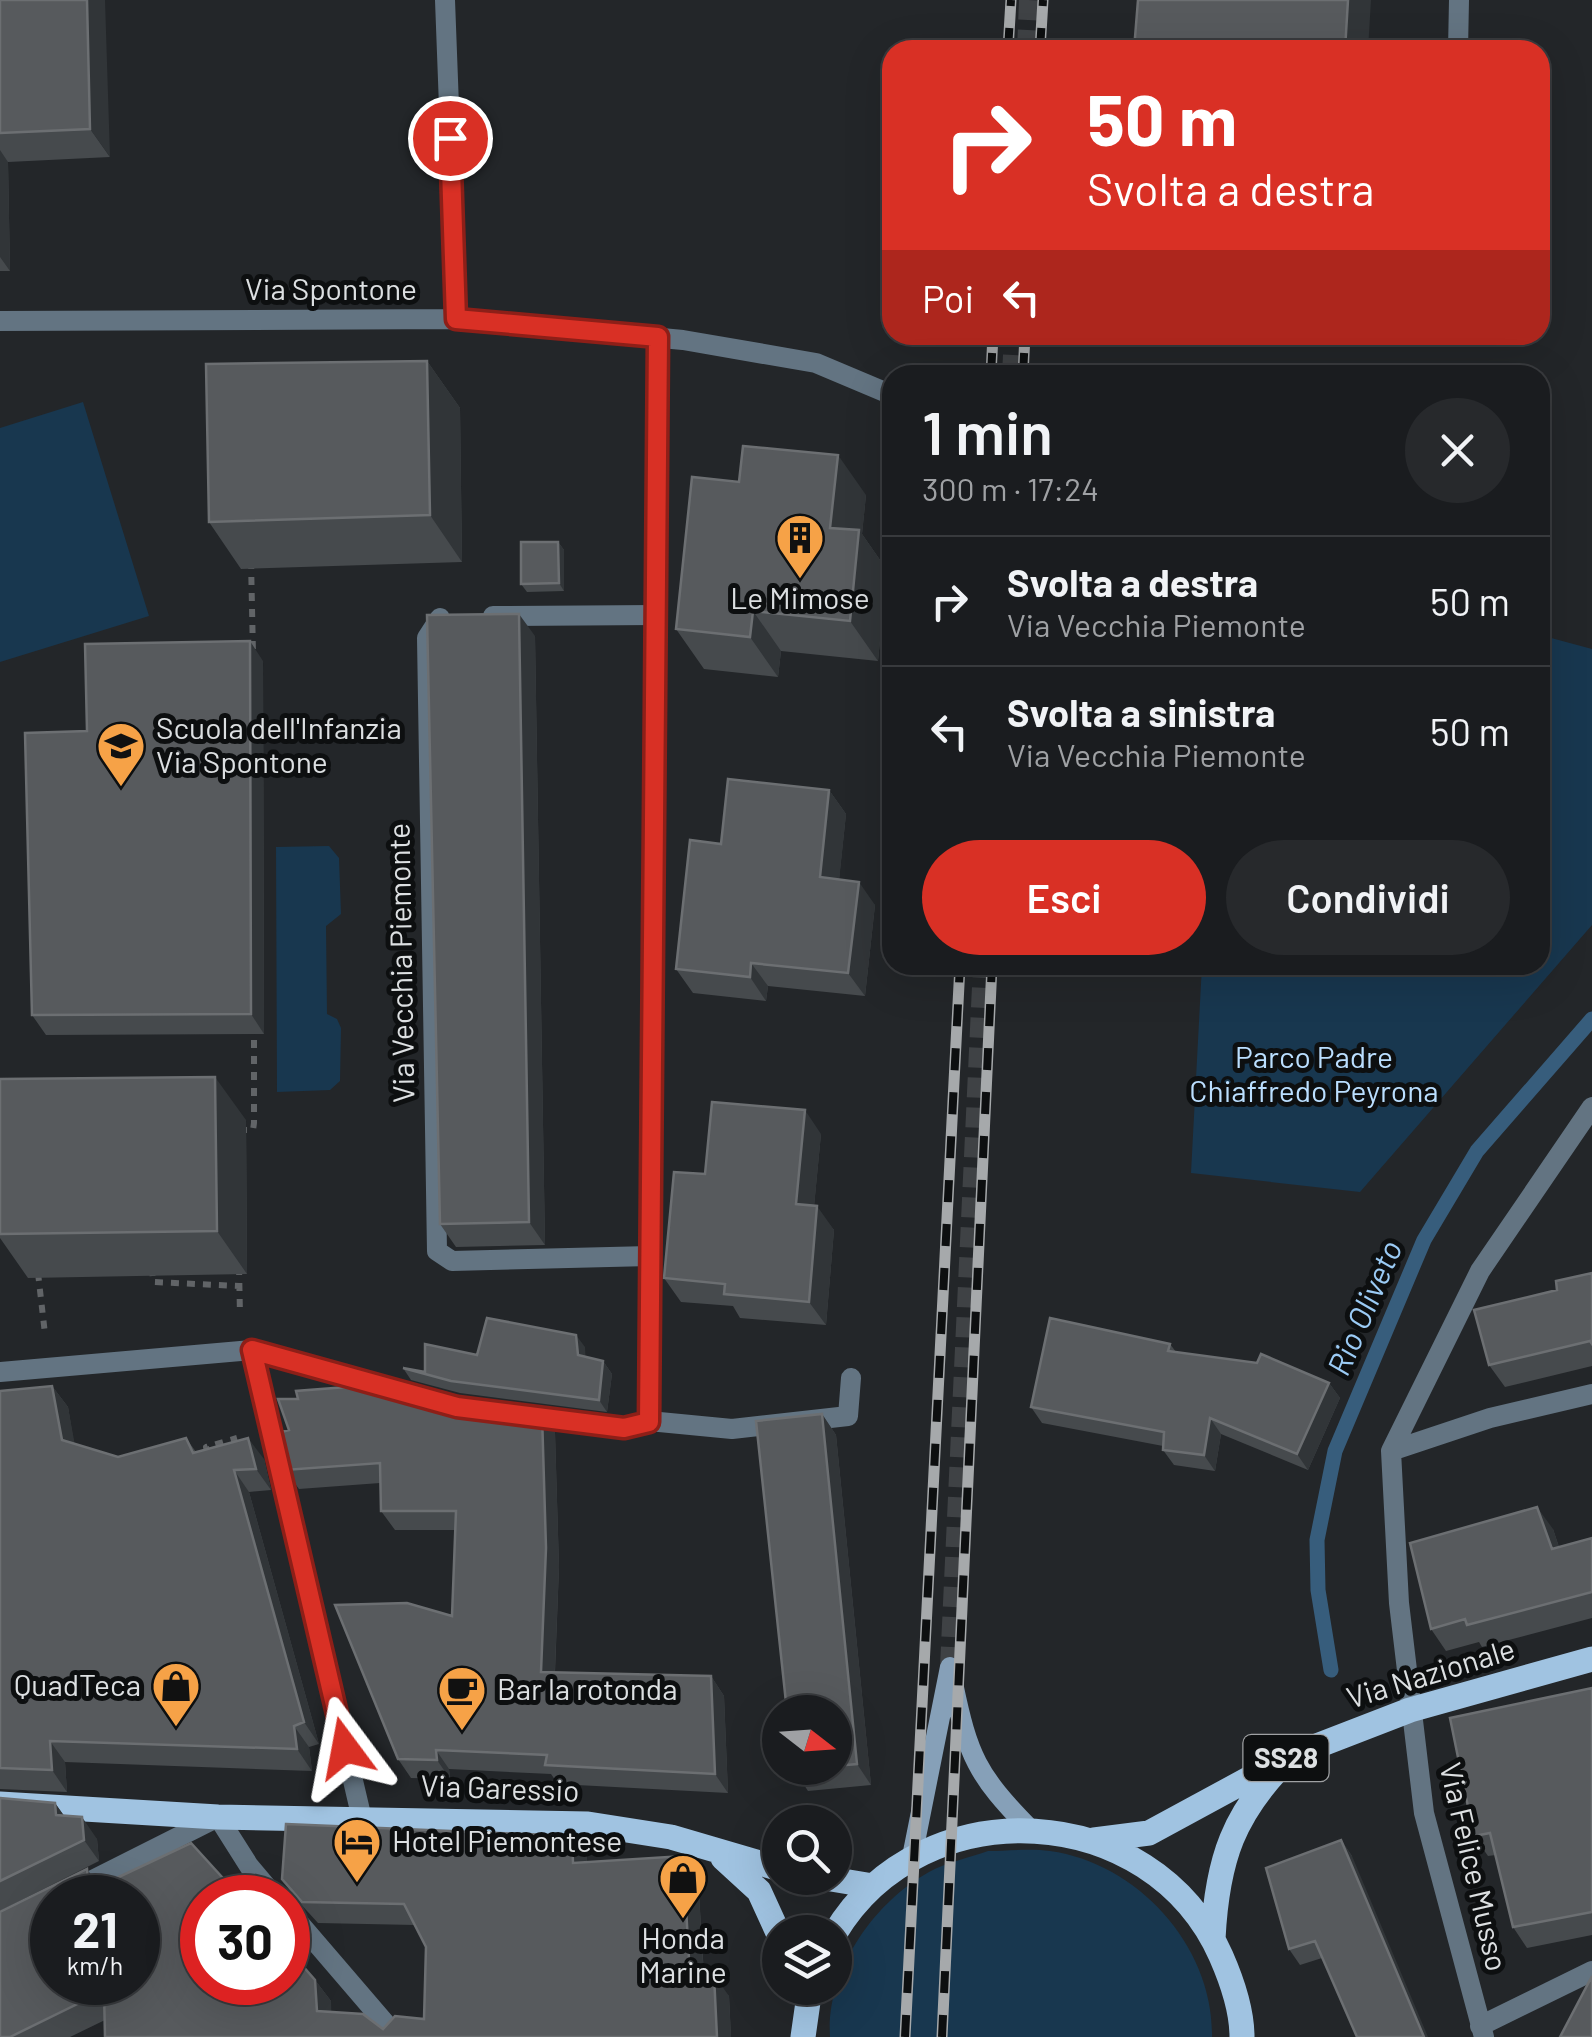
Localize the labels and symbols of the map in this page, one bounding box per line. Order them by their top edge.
pin [408,96,493,181]
street label: Via Spontone [245,270,417,306]
building icon: Le Mimose [774,512,826,580]
place label: Le Mimose [730,579,870,615]
place label: Scuola dell'Infanzia Via Spontone [156,709,402,779]
school or university icon: Scuola dell'Infanzia Via Spontone [95,720,147,788]
street label: Via Vecchia Piemonte [380,823,420,1103]
park label: Parco Padre Chiaffredo Peyrona [1189,1038,1439,1108]
water label: Rio Oliveto [1318,1234,1409,1380]
street label: Via Nazionale [1342,1629,1519,1715]
shop icon: QuadTeca [150,1660,202,1728]
cafe icon: Bar la rotonda [436,1664,488,1732]
place label: QuadTeca [14,1666,141,1702]
place label: Bar la rotonda [497,1670,678,1706]
north arrow [762,1695,852,1785]
position arrow [293,1696,397,1800]
road number: SS28 [1244,1735,1328,1781]
street label: Via Felice Musso [1433,1759,1516,1974]
street label: Via Garessio [420,1766,580,1808]
hotel icon: Hotel Piemontese [331,1816,383,1884]
place label: Hotel Piemontese [392,1822,622,1858]
shop icon: Honda Marine [657,1852,709,1920]
speed limit sign: 30 [180,1875,310,2005]
place label: Honda Marine [639,1919,727,1989]

